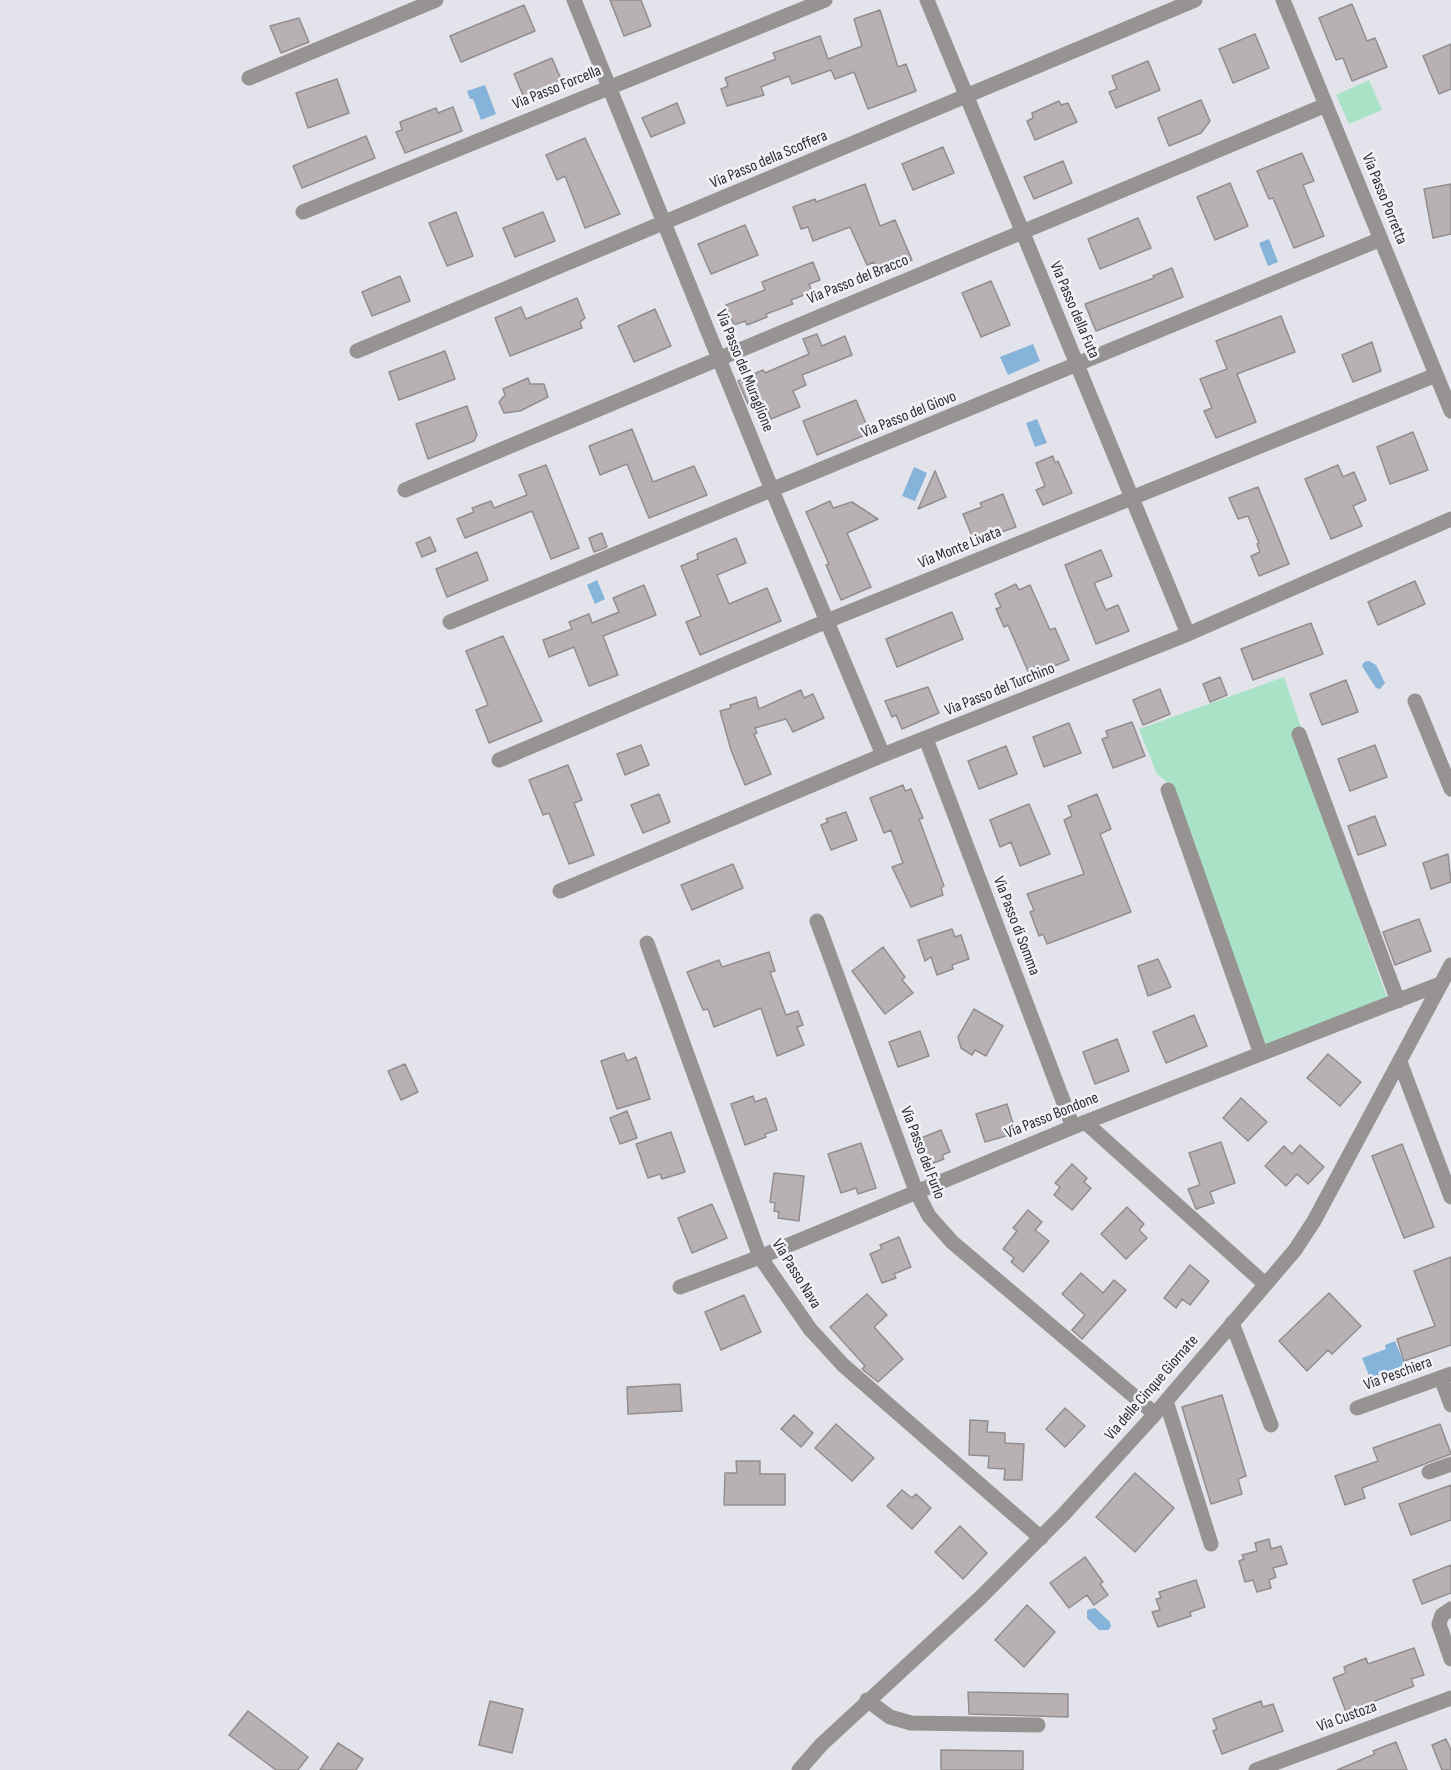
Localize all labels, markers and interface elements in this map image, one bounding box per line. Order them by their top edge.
street label: Via Passo Forcella [510,62,604,114]
street label: Via Passo della Scoffera [708,127,830,193]
street label: Via Passo Porretta [1357,151,1411,247]
street label: Via Passo del Bracco [805,251,911,309]
street label: Via Passo della Futa [1045,259,1103,361]
street label: Via Passo del Muraglione [711,307,777,435]
street label: Via Passo del Giovo [859,387,959,443]
street label: Via Monte Livata [916,523,1004,573]
street label: Via Passo del Turchino [942,659,1058,721]
street label: Via Passo di Somma [988,874,1044,978]
street label: Via Passo Bondone [1002,1089,1102,1143]
street label: Via Passo del Furlo [896,1104,948,1202]
street label: Via Passo Nava [767,1236,825,1312]
street label: Via delle Cinque Giornate [1101,1331,1203,1445]
street label: Via Peschiera [1361,1353,1435,1395]
street label: Via Custoza [1315,1697,1379,1737]

